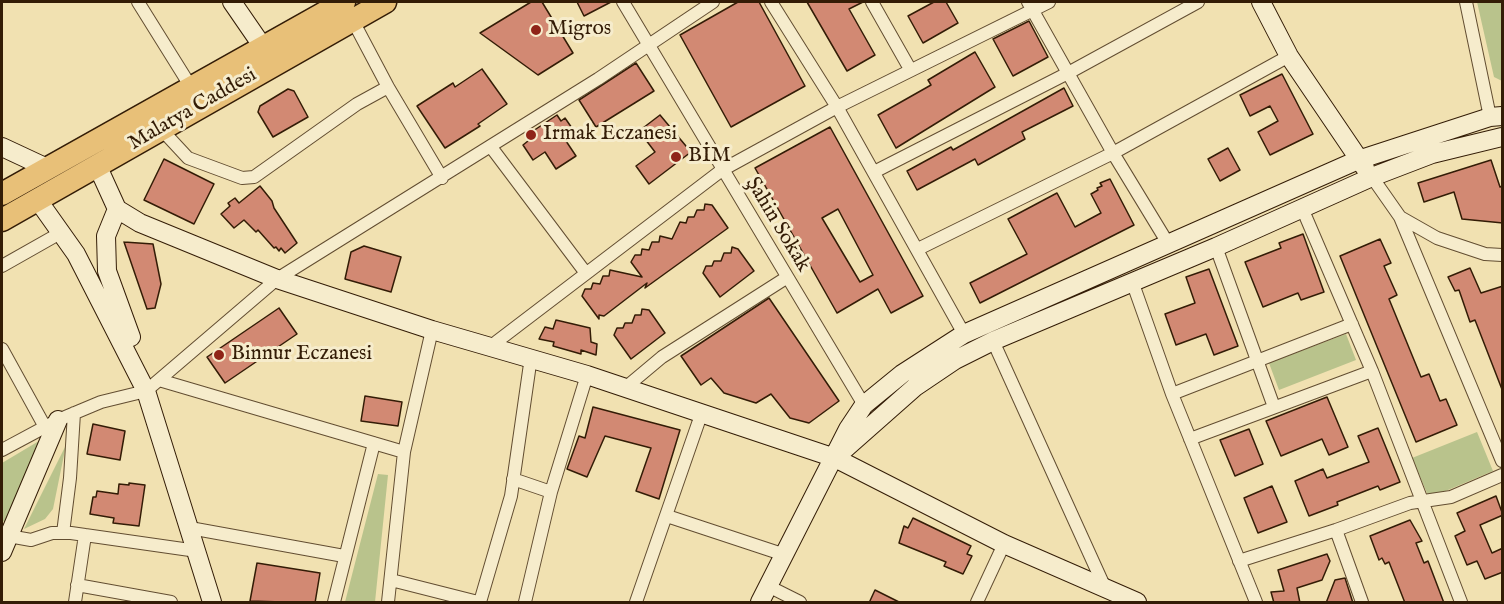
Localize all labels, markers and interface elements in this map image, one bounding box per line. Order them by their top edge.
place label: Migros [548,17,611,43]
marker: Migros [529,23,543,37]
street label: Malatya Caddesi [124,63,262,157]
place label: Irmak Eczanesi [543,122,677,148]
marker: Irmak Eczanesi [524,128,538,142]
place label: BİM [688,144,731,170]
marker: BİM [669,150,683,164]
street label: Şahin Sokak [739,173,815,277]
place label: Binnur Eczanesi [231,342,372,368]
marker: Binnur Eczanesi [212,348,226,362]

